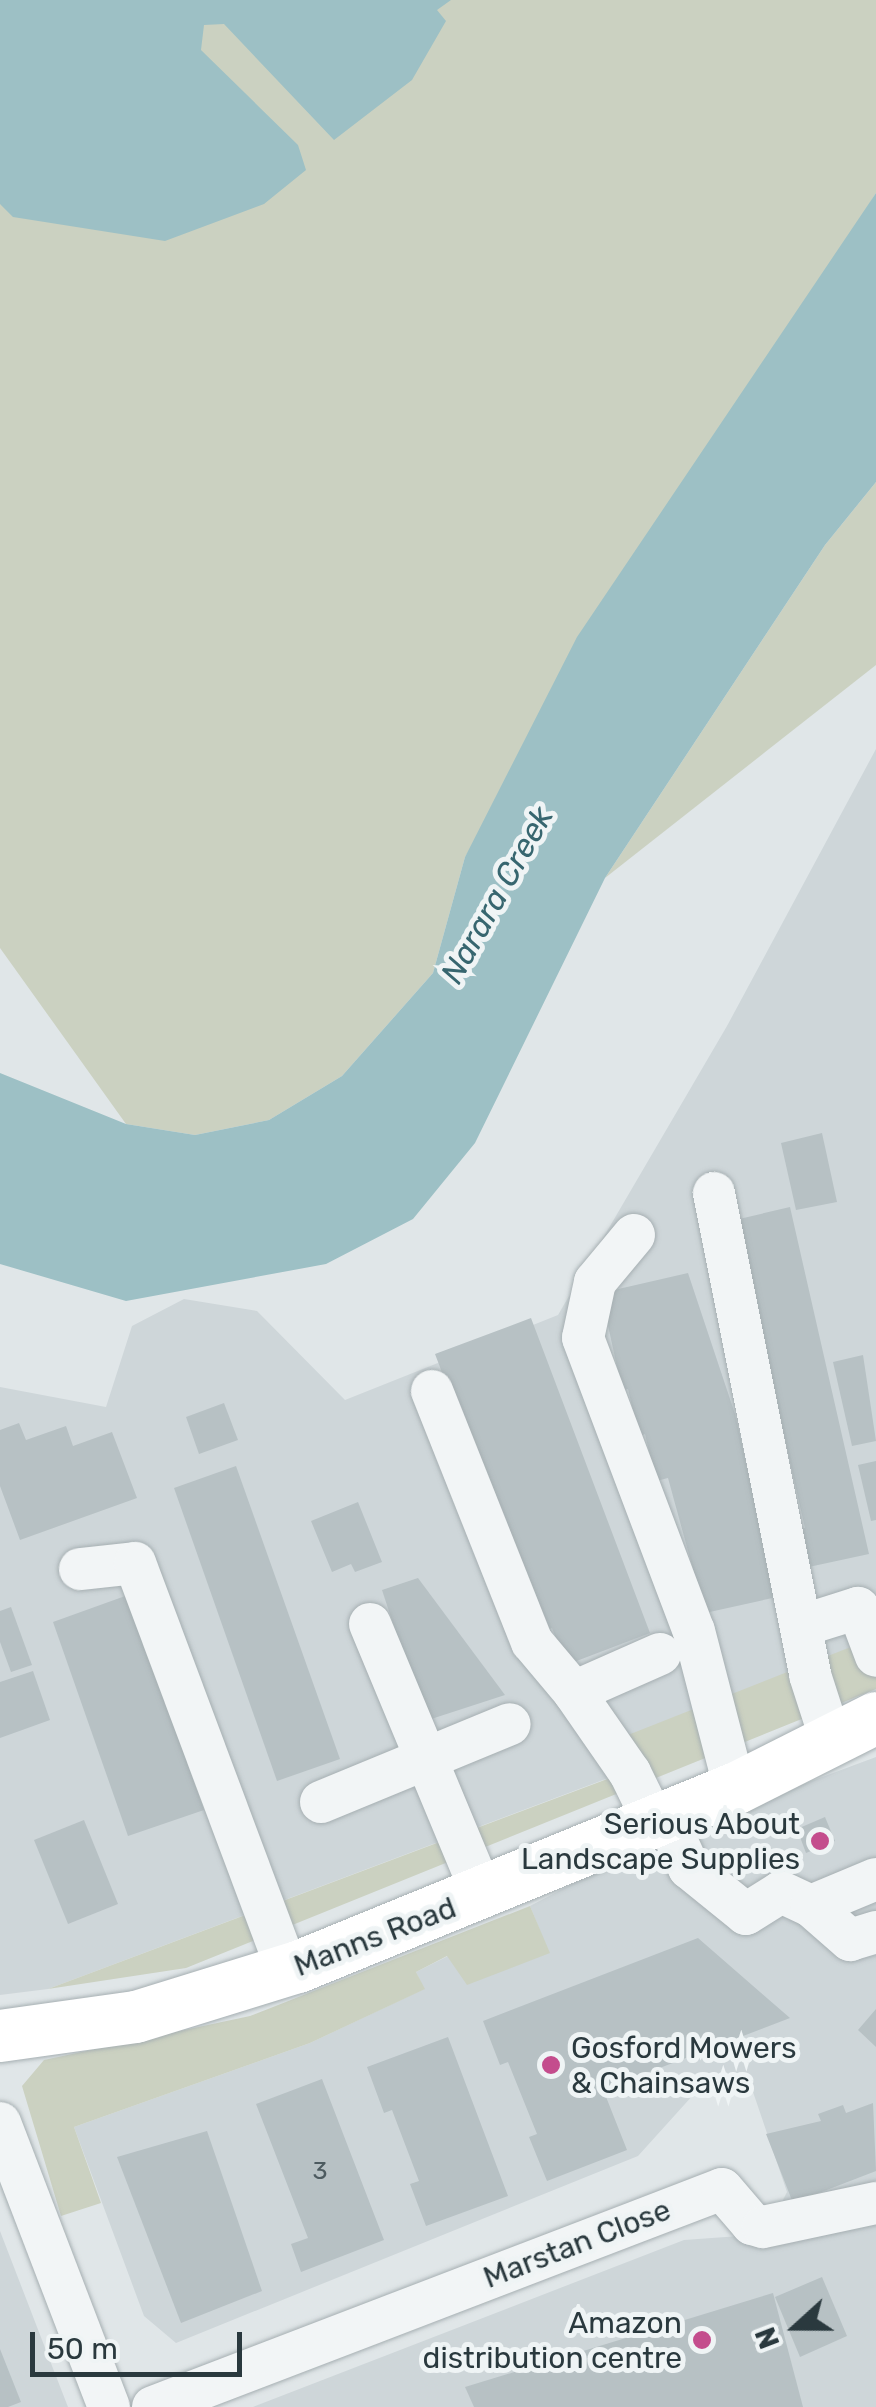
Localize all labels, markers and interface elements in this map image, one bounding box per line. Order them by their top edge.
water label: Narara Creek [433,800,561,990]
place label: Serious About Landscape Supplies [521,1806,800,1876]
marker: Serious About Landscape Supplies [809,1830,831,1852]
street label: Manns Road [289,1890,461,1984]
place label: Gosford Mowers & Chainsaws [571,2030,796,2100]
marker: Gosford Mowers & Chainsaws [540,2054,562,2076]
house number: 3 [312,2156,328,2186]
street label: Marstan Close [478,2192,676,2296]
north arrow [746,2277,846,2377]
place label: Amazon distribution centre [423,2305,682,2376]
scale bar [35,2312,248,2374]
text: N [749,2323,787,2353]
marker: Amazon distribution centre [691,2329,713,2351]
text: 50 m [47,2331,118,2367]

